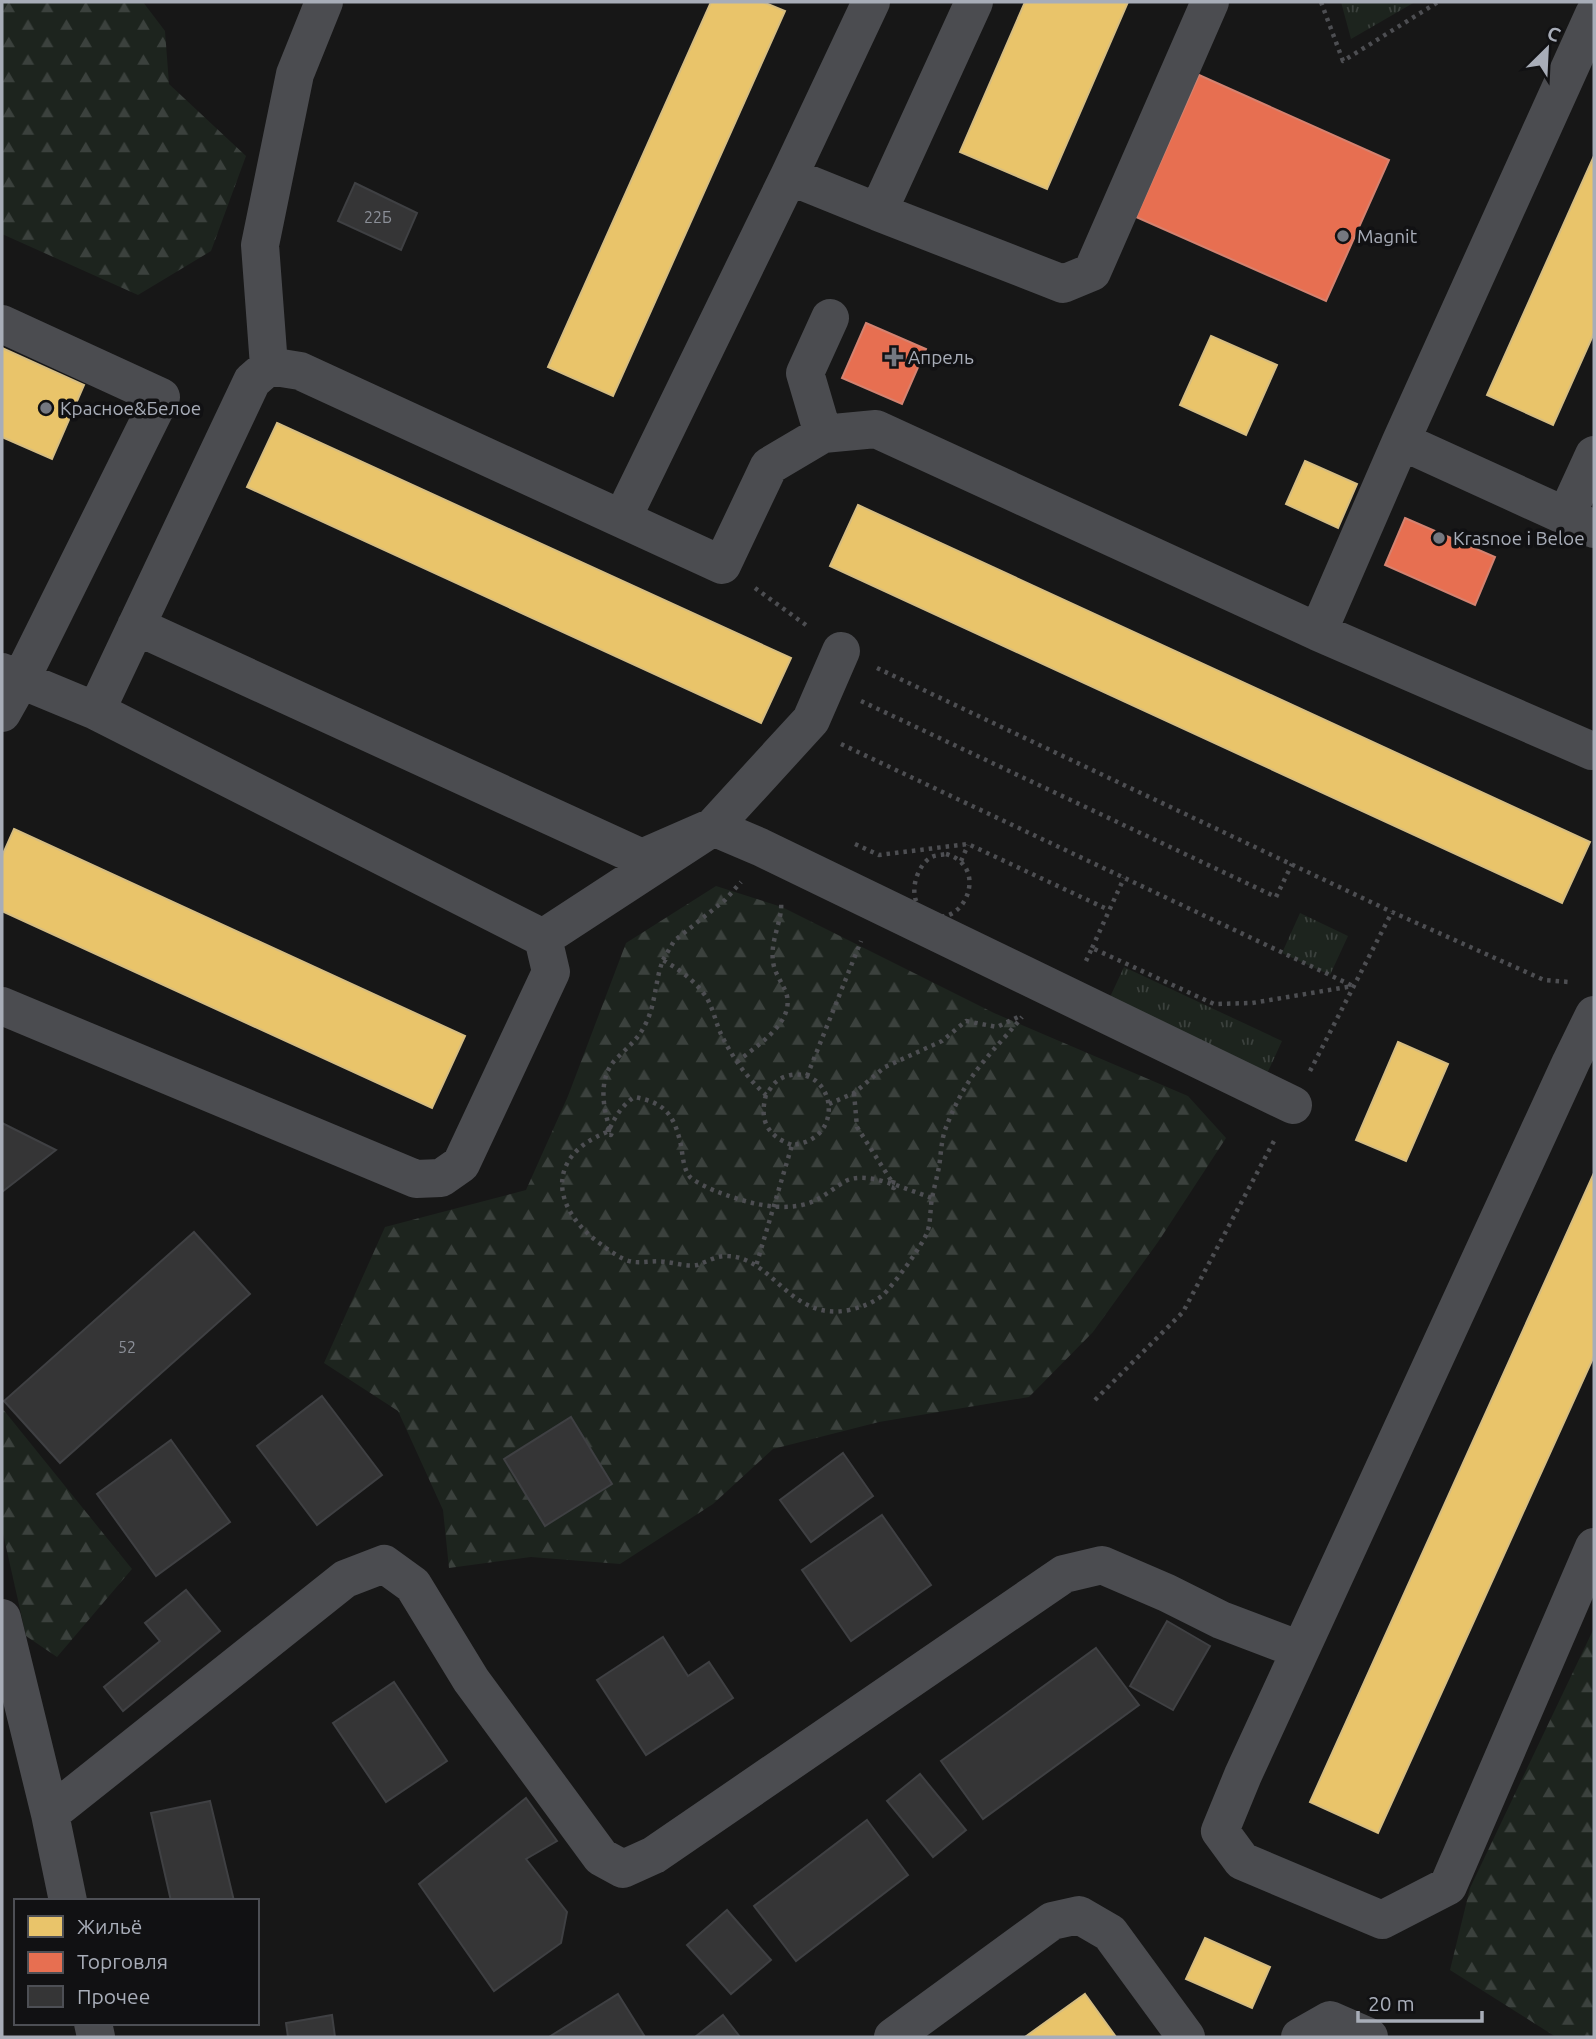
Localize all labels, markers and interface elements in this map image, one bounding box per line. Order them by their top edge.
north arrow [1512,14,1582,84]
text: С [1544,21,1564,46]
house number: 22Б [364,208,392,226]
place label: Magnit [1357,225,1418,247]
marker: Magnit [1335,228,1351,244]
place label: Апрель [908,346,974,368]
marker: Апрель [886,349,902,365]
place label: Красное&Белое [60,397,201,419]
marker: Красное&Белое [38,400,54,416]
place label: Krasnoe i Beloe [1453,527,1585,549]
marker: Krasnoe i Beloe [1431,530,1447,546]
house number: 52 [118,1338,136,1356]
legend [14,1899,259,2025]
text: Жильё [77,1914,142,1938]
text: Торговля [77,1949,168,1973]
scale bar [1358,1980,1482,2024]
text: Прочее [77,1984,150,2008]
text: 20 m [1368,1991,1415,2015]

